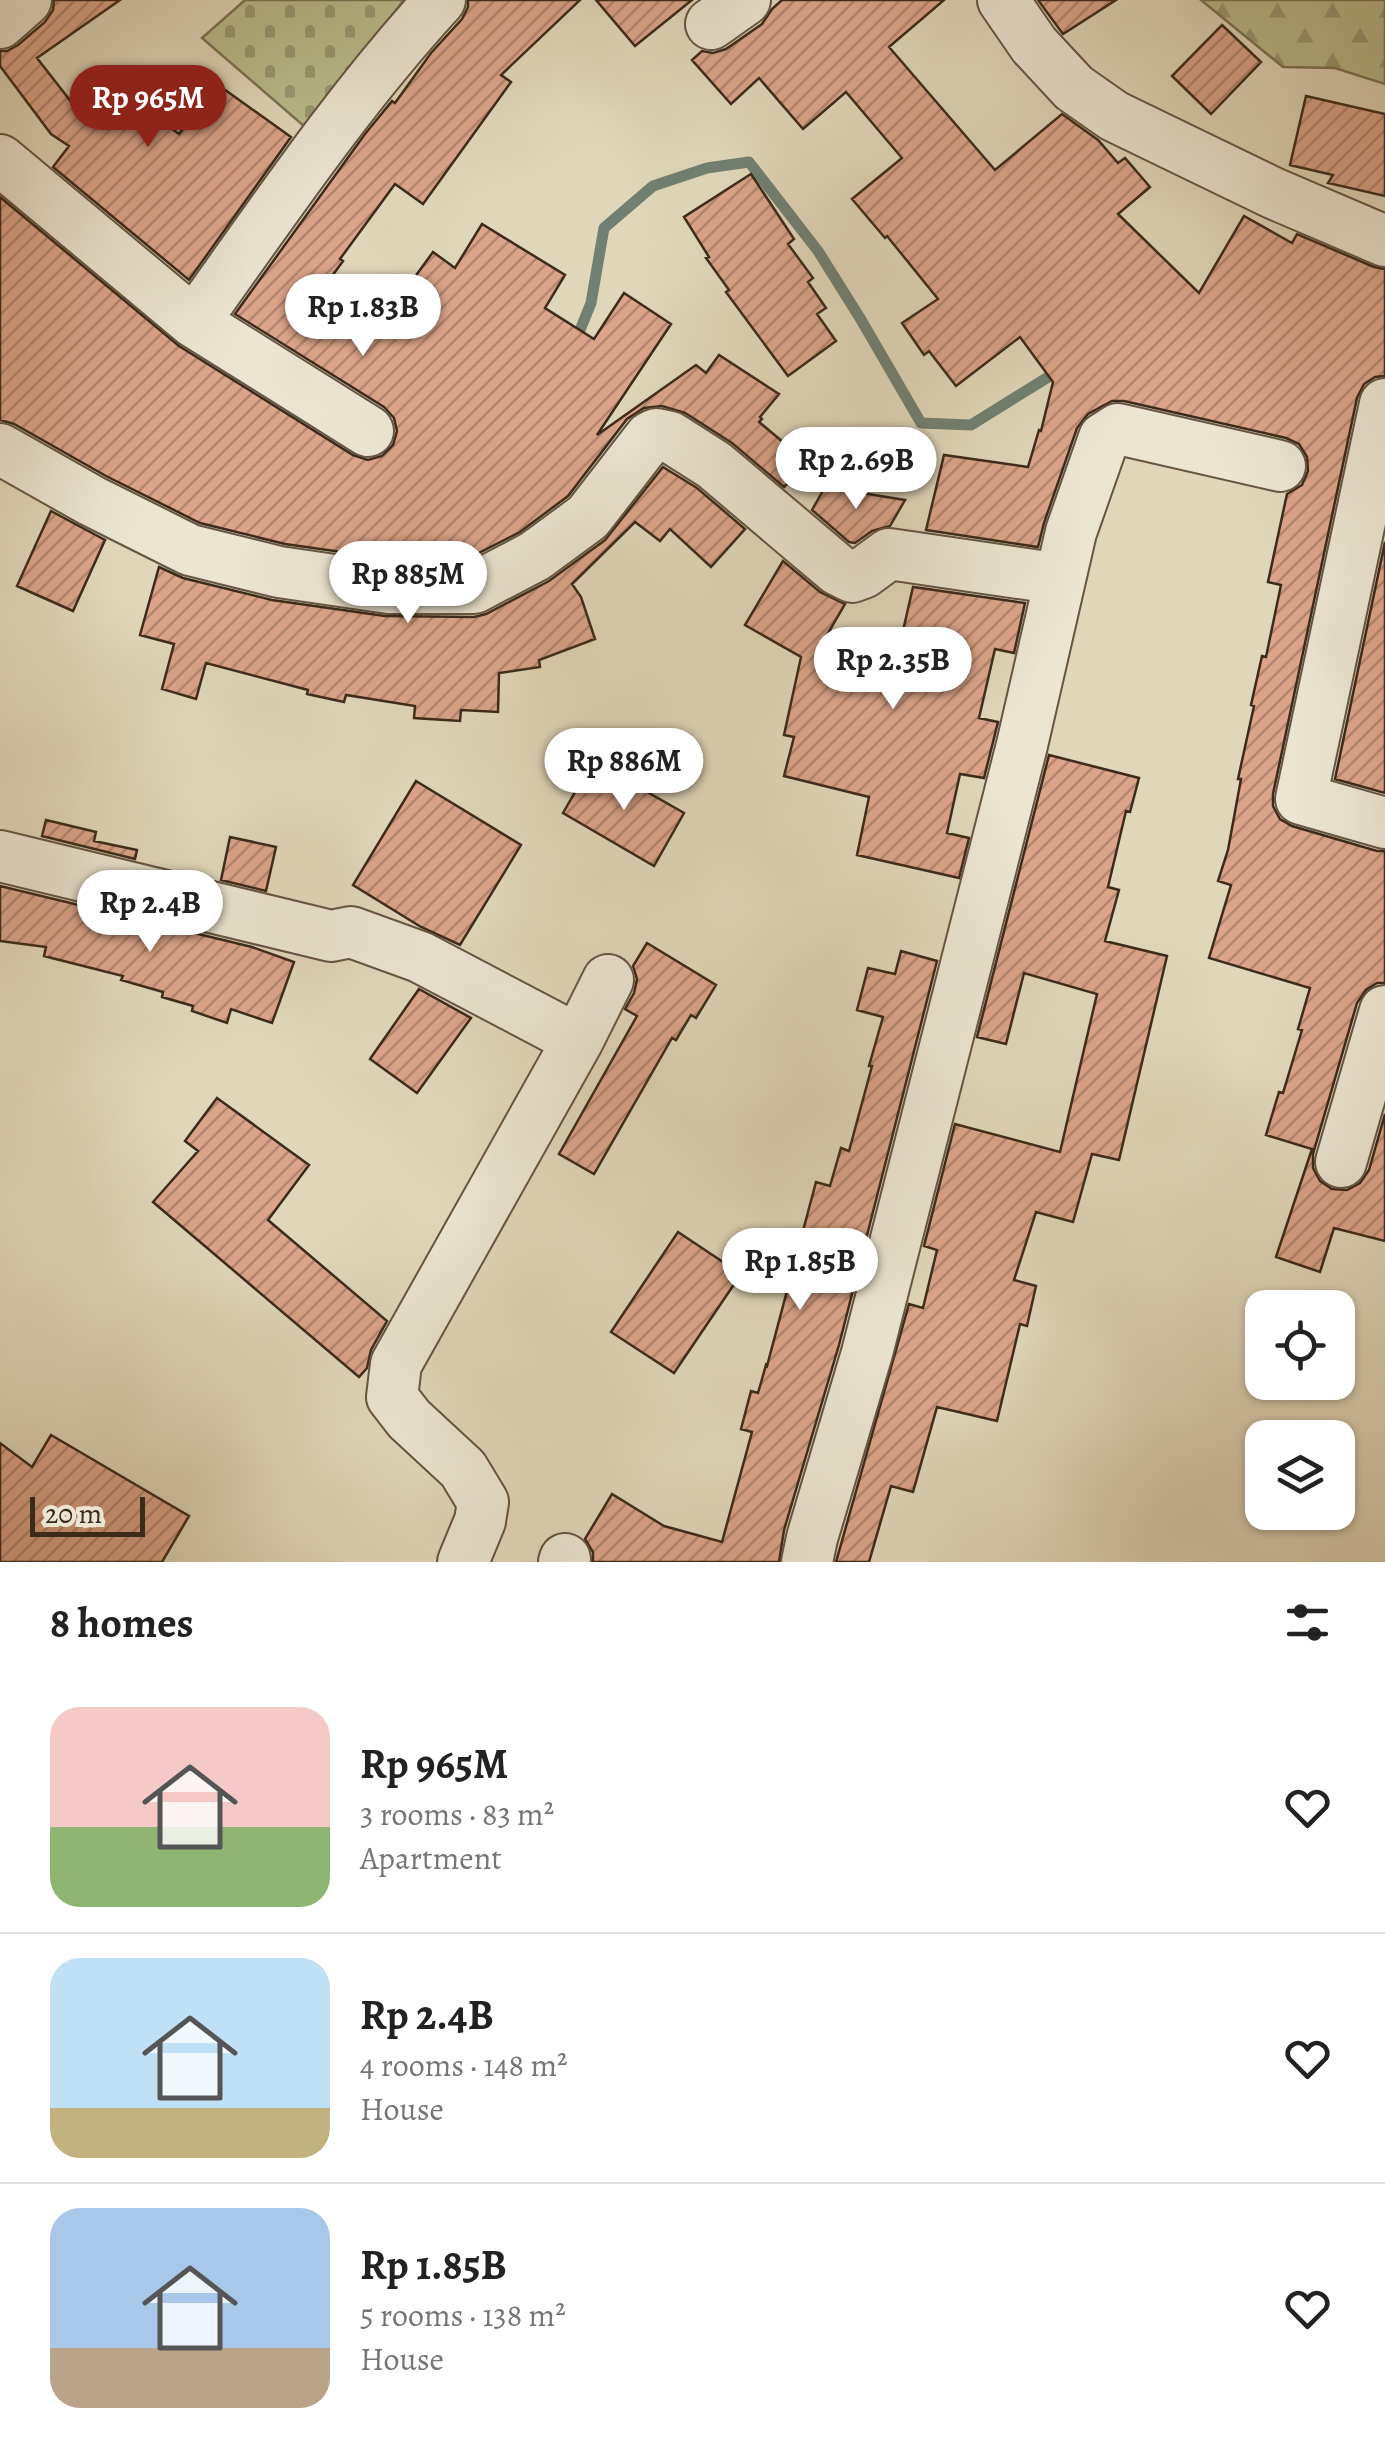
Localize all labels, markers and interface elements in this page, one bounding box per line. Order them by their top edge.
pin: Rp 965M [56,65,240,150]
text: Rp 965M [92,75,204,119]
pin: Rp 1.83B [260,274,466,359]
text: Rp 1.83B [307,284,419,328]
pin: Rp 2.69B [753,427,959,512]
text: Rp 2.69B [798,437,914,481]
pin: Rp 885M [316,541,500,626]
text: Rp 885M [351,551,465,595]
pin: Rp 2.35B [790,627,996,712]
text: Rp 2.35B [836,637,950,681]
pin: Rp 886M [532,728,716,813]
text: Rp 886M [566,738,682,782]
pin: Rp 2.4B [58,870,242,955]
text: Rp 2.4B [99,880,201,924]
pin: Rp 1.85B [697,1228,903,1313]
text: Rp 1.85B [744,1238,856,1282]
map controls [1245,1290,1355,1530]
button: locate [1245,1290,1355,1400]
button: layers [1245,1420,1355,1530]
scale bar [30,1492,145,1536]
text: 20 m [45,1495,102,1533]
text: 8 homes [50,1594,194,1651]
icon: filters [1280,1595,1335,1650]
text: Rp 965M [360,1735,508,1792]
icon: home [130,1747,250,1867]
icon: heart [1280,1780,1335,1835]
text: 3 rooms · 83 m² [360,1792,554,1836]
text: Apartment [360,1836,502,1880]
text: Rp 2.4B [360,1986,494,2043]
icon: home [130,1998,250,2118]
icon: heart [1280,2031,1335,2086]
text: 4 rooms · 148 m² [360,2043,568,2087]
text: House [360,2087,444,2131]
text: Rp 1.85B [360,2236,507,2293]
icon: home [130,2248,250,2368]
icon: heart [1280,2281,1335,2336]
text: 5 rooms · 138 m² [360,2293,566,2337]
text: House [360,2337,444,2381]

